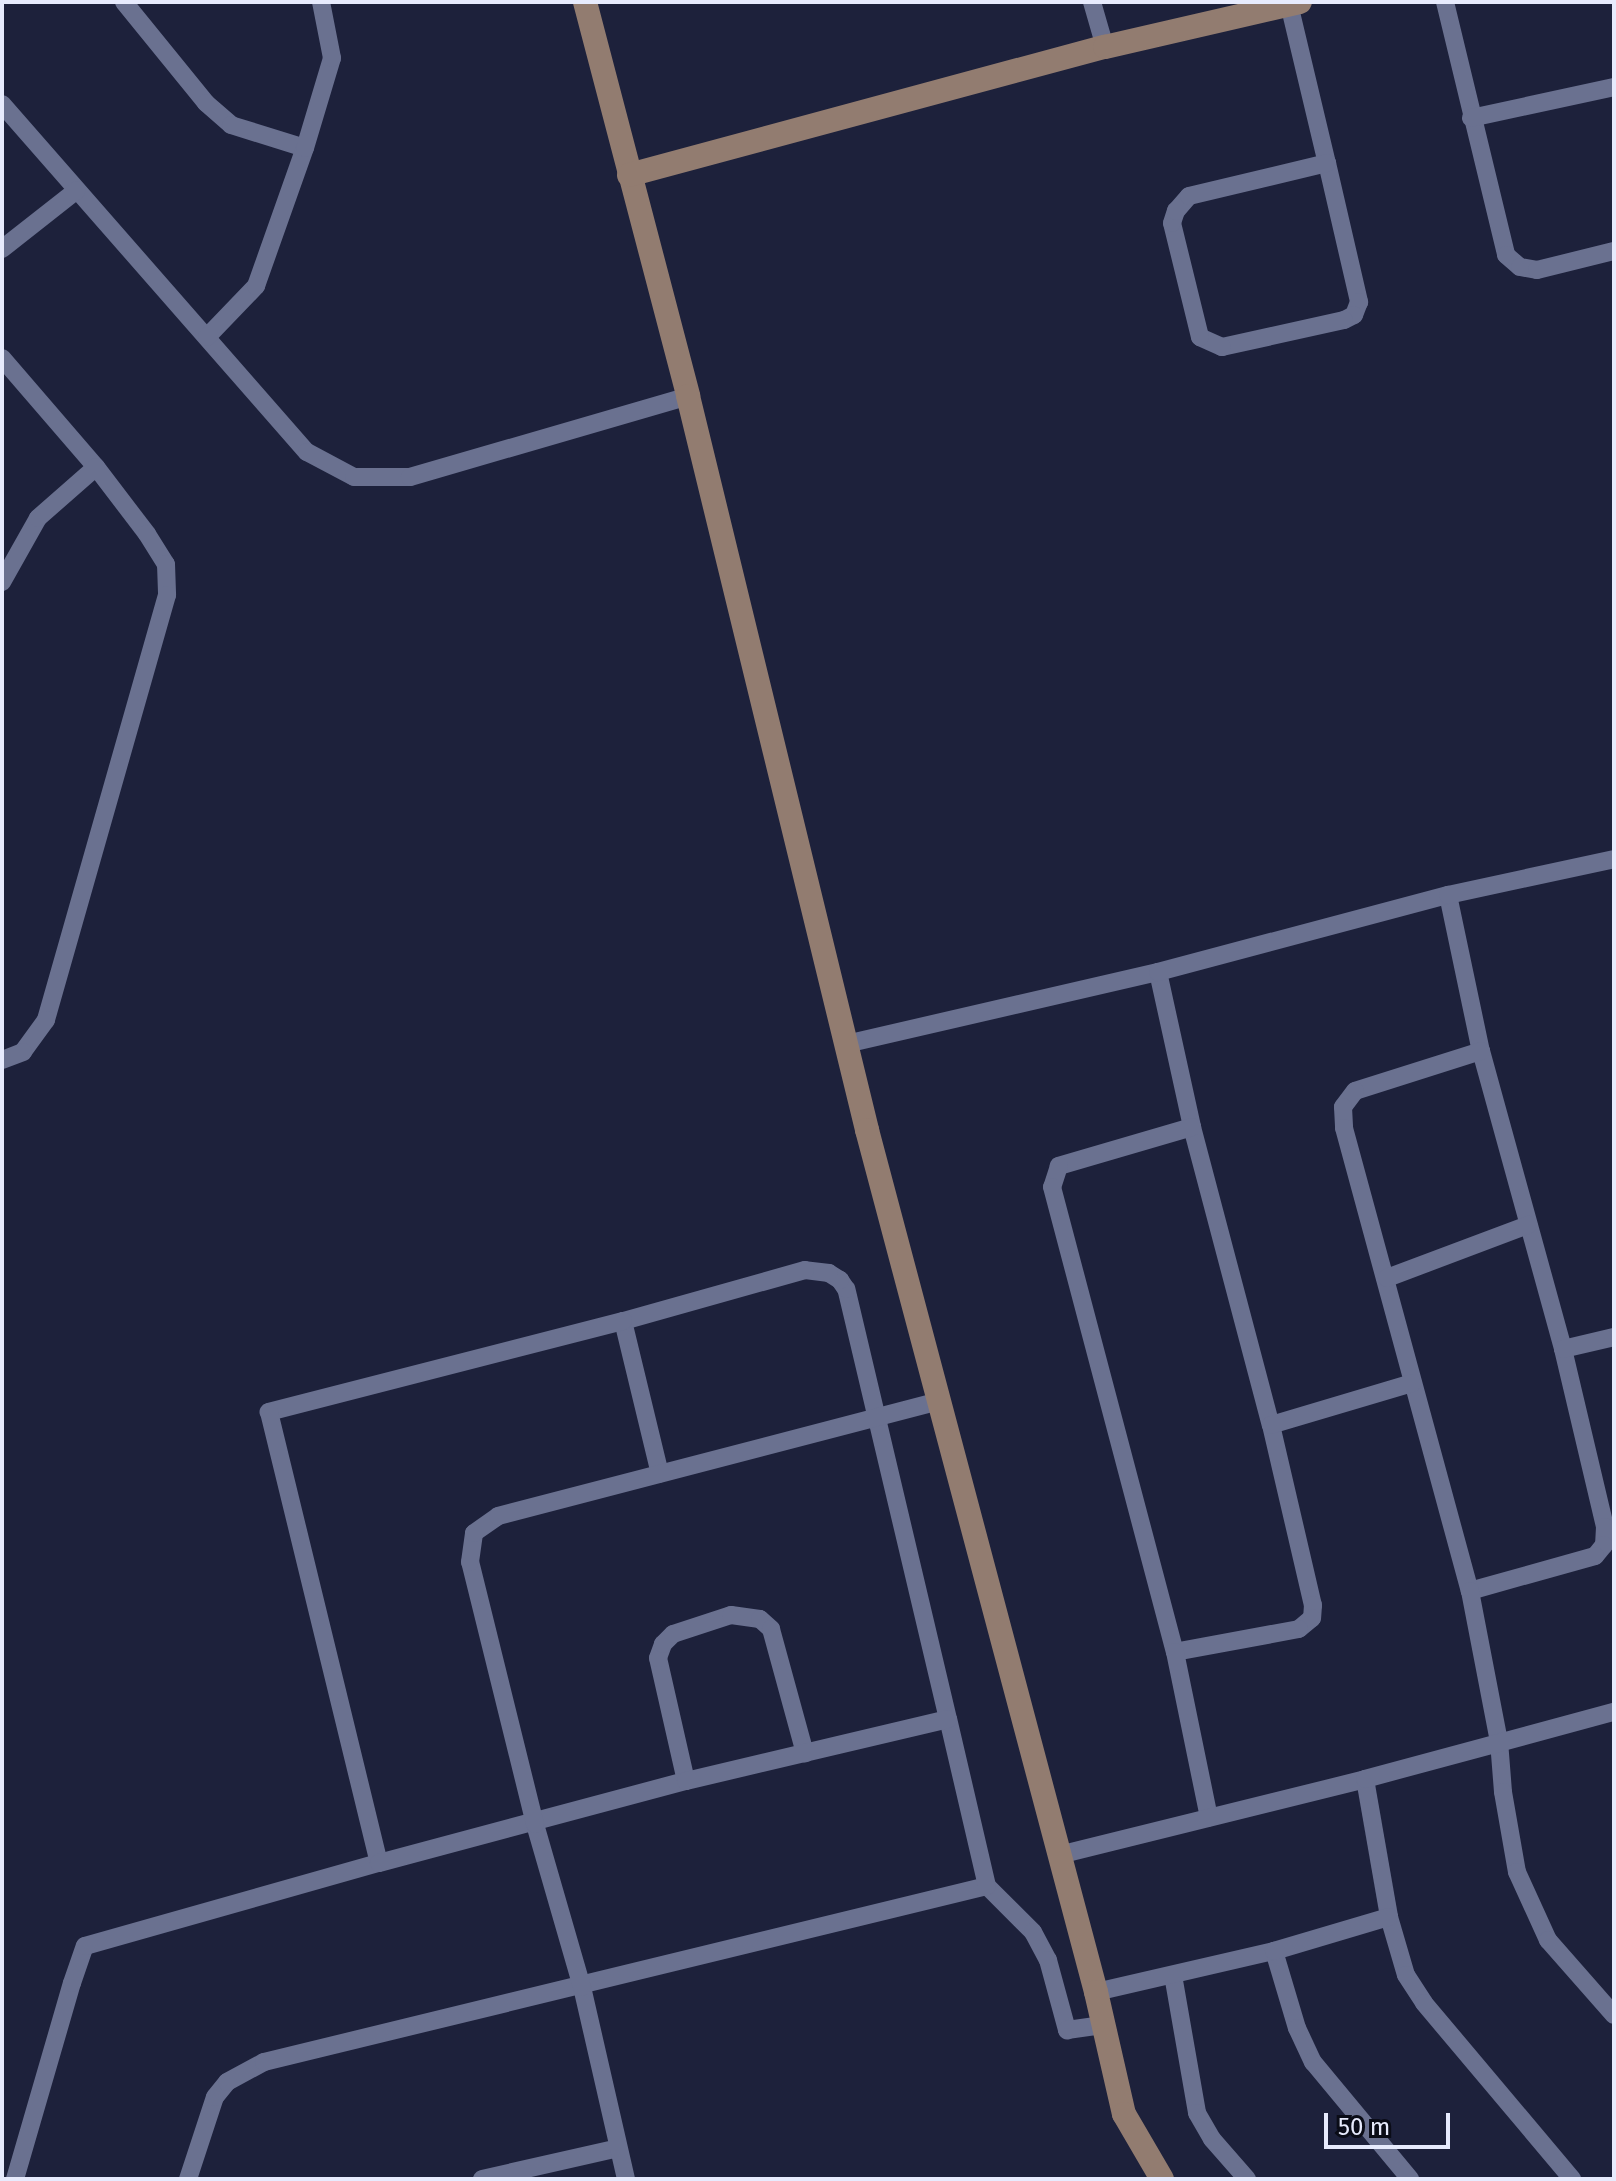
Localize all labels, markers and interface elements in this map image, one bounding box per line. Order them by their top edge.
scale bar [1328,2097,1454,2147]
text: 50 m [1338,2113,1390,2141]

